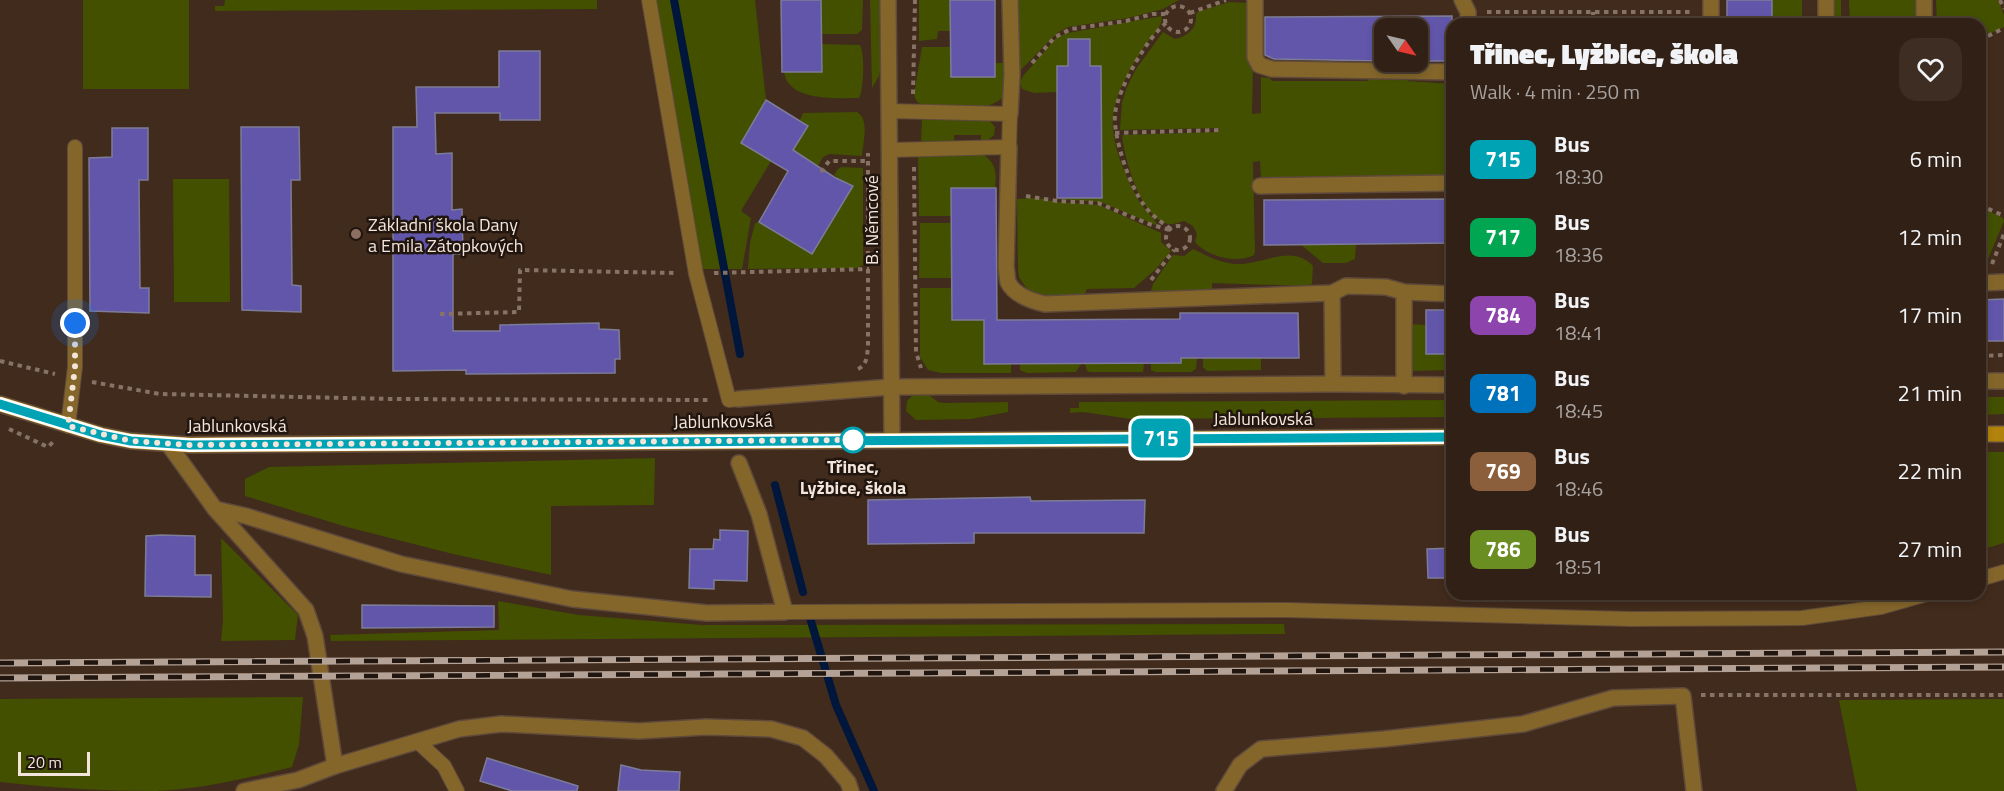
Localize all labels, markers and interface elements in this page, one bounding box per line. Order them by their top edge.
north arrow [1374,18,1428,72]
map controls [1374,18,1428,72]
text: Třinec, Lyžbice, škola [1470,32,1738,75]
button: heart [1899,38,1962,101]
text: Walk · 4 min · 250 m [1470,76,1640,107]
text: Bus [1554,127,1590,161]
text: 6 min [1910,142,1962,176]
text: 715 [1485,143,1521,175]
text: 18:30 [1554,161,1603,192]
street label: B. Němcové [858,175,885,265]
text: Bus [1554,205,1590,239]
place label: Základní škola Dany a Emila Zátopkových [368,211,523,259]
text: 12 min [1897,220,1962,254]
text: 717 [1485,221,1521,253]
marker: Základní škola Dany a Emila Zátopkových [349,227,363,241]
text: 18:36 [1554,239,1603,270]
text: Bus [1554,283,1590,317]
text: 17 min [1897,298,1962,332]
text: 784 [1485,299,1521,331]
your location [60,308,90,338]
text: 18:41 [1554,317,1603,348]
text: Bus [1554,361,1590,395]
text: 21 min [1897,376,1962,410]
text: 781 [1485,377,1521,409]
text: 18:45 [1554,395,1603,426]
street label: Jablunkovská [1213,405,1313,432]
street label: Jablunkovská [673,407,773,435]
street label: Jablunkovská [187,412,287,439]
line badge: 715 [1126,418,1196,458]
text: 715 [1143,422,1179,454]
marker: Třinec, Lyžbice, škola [840,427,866,453]
text: Bus [1554,439,1590,473]
place label: Třinec, Lyžbice, škola [800,453,906,501]
text: 22 min [1897,454,1962,488]
text: 769 [1485,455,1521,487]
text: 18:46 [1554,473,1603,504]
text: Bus [1554,517,1590,551]
text: 27 min [1897,532,1962,566]
text: 786 [1485,533,1521,565]
text: 18:51 [1554,551,1603,582]
scale bar [18,749,90,776]
text: 20 m [27,750,62,774]

